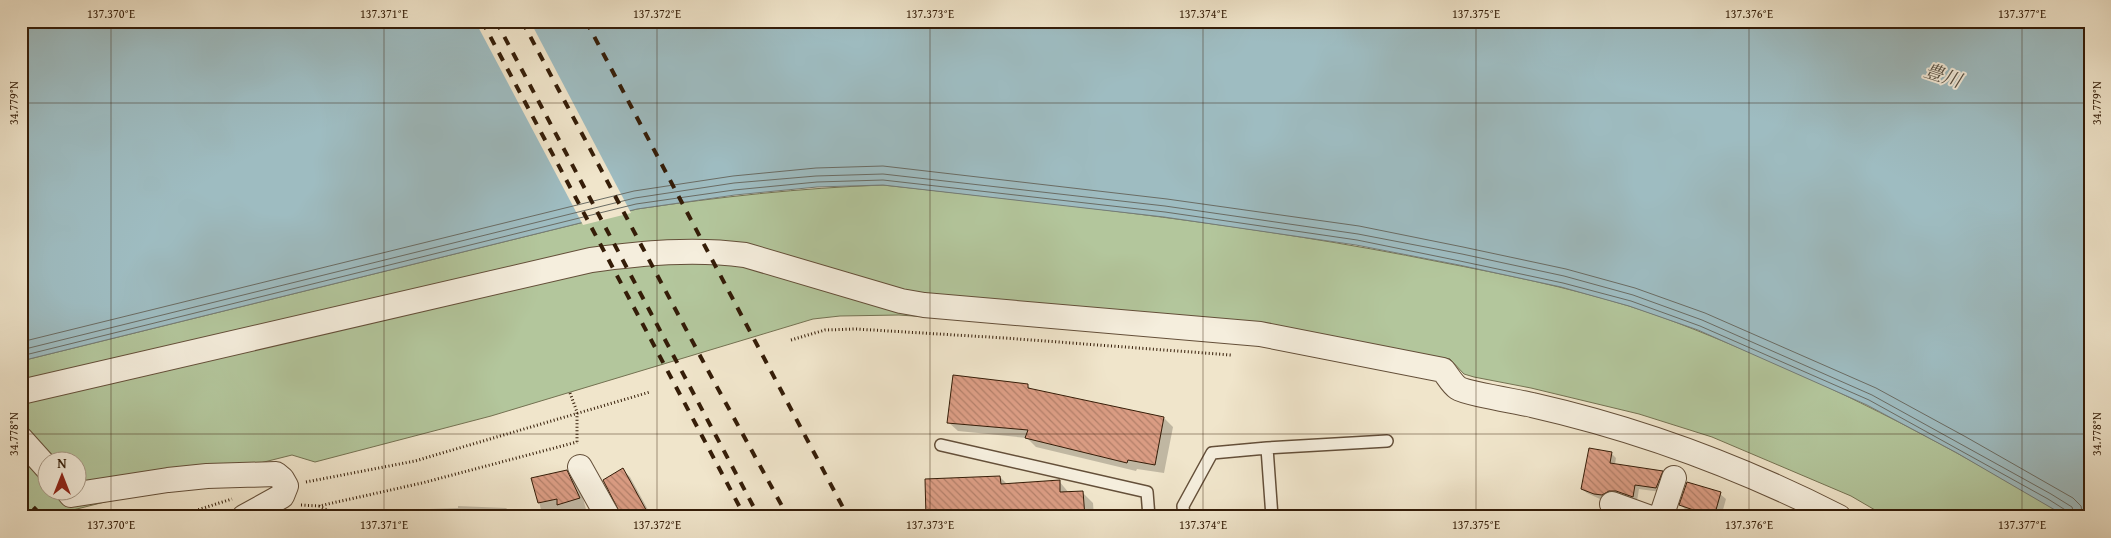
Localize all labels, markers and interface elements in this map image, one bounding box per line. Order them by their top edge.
text: 137.370°E [87,5,135,22]
text: 137.371°E [360,5,408,22]
text: 137.372°E [633,5,681,22]
text: 137.373°E [906,5,954,22]
text: 137.374°E [1179,5,1227,22]
text: 137.375°E [1452,5,1500,22]
text: 137.376°E [1725,5,1773,22]
text: 137.377°E [1998,5,2046,22]
water label: 豊川 [1921,56,1967,95]
text: 34.779°N [5,81,22,125]
text: 34.779°N [2088,81,2105,125]
text: 34.778°N [5,412,22,456]
text: 34.778°N [2088,412,2105,456]
north arrow [38,450,88,500]
text: N [57,453,67,473]
text: 137.370°E [87,516,135,533]
text: 137.371°E [360,516,408,533]
text: 137.372°E [633,516,681,533]
text: 137.373°E [906,516,954,533]
text: 137.374°E [1179,516,1227,533]
text: 137.375°E [1452,516,1500,533]
text: 137.376°E [1725,516,1773,533]
text: 137.377°E [1998,516,2046,533]

